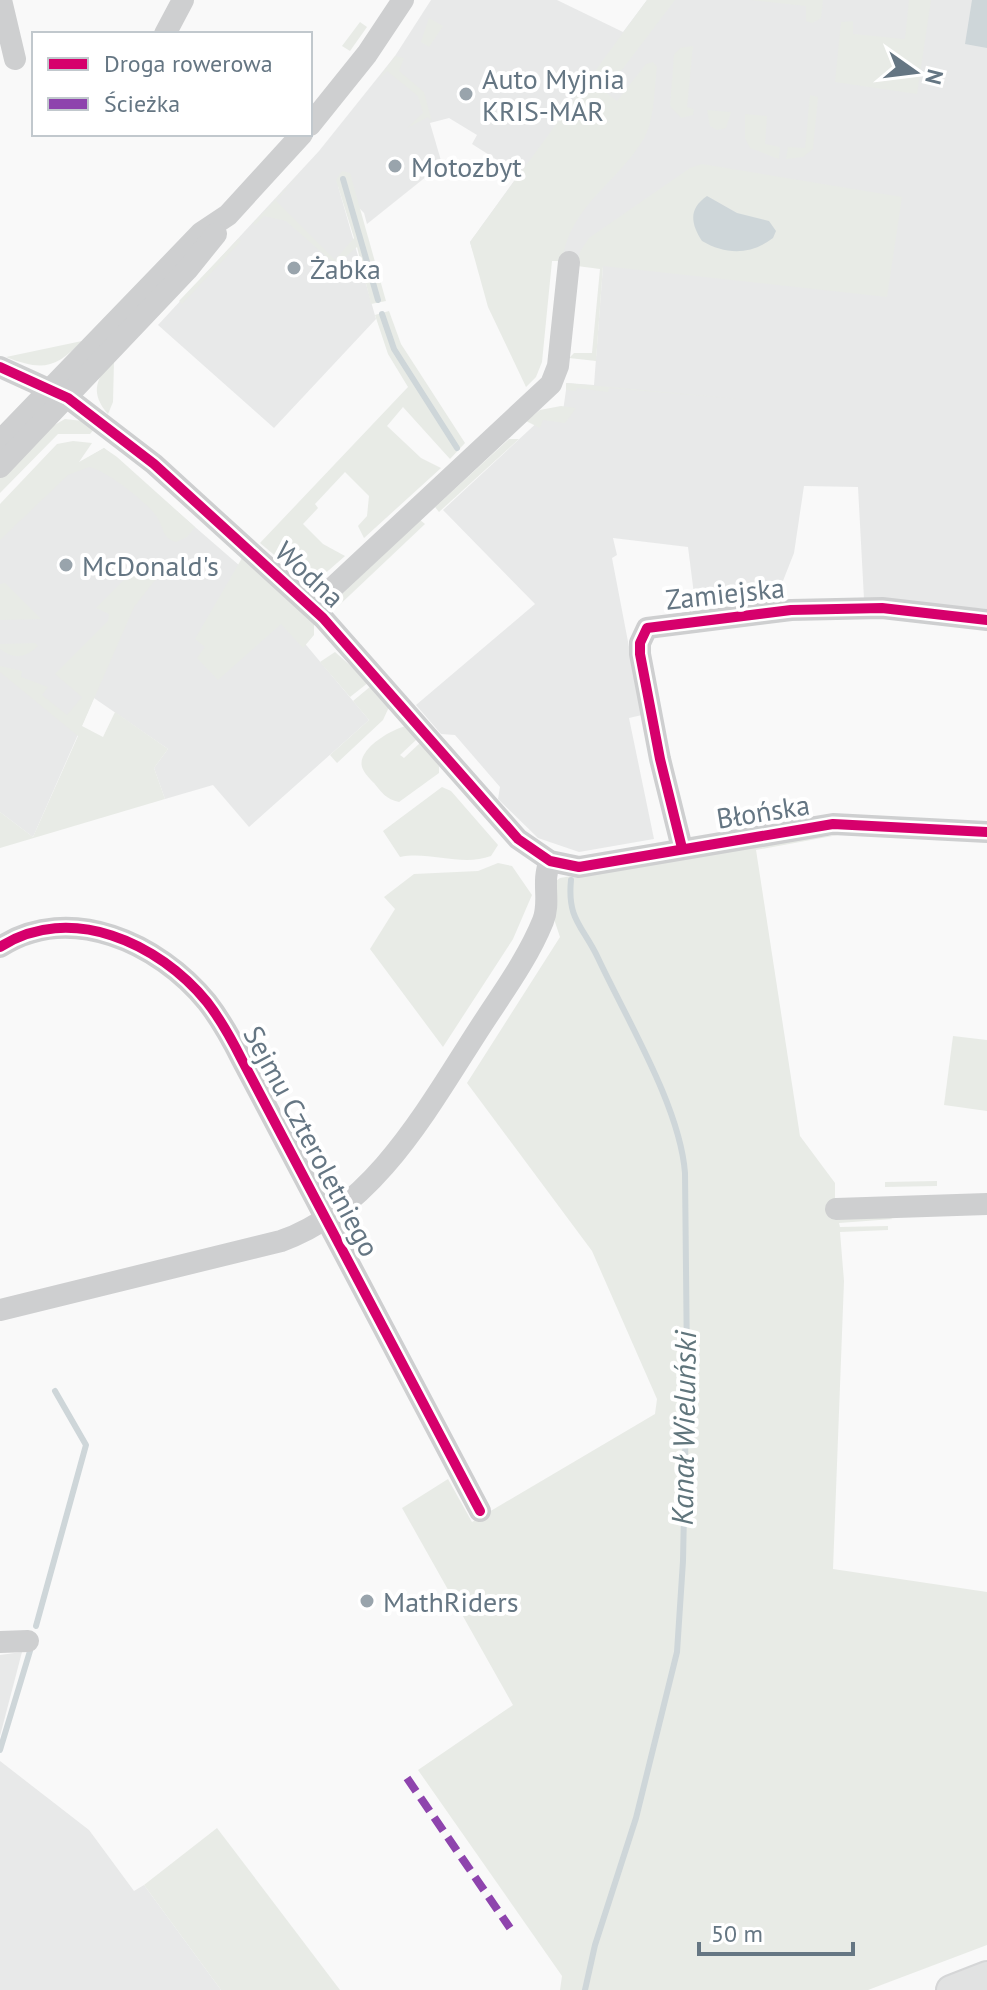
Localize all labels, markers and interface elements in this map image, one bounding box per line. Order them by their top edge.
legend [32,32,312,136]
north arrow [875,32,955,112]
text: Droga rowerowa [104,48,273,79]
place label: Auto Myjnia KRIS-MAR [482,60,625,129]
text: N [919,66,950,87]
marker: Auto Myjnia KRIS-MAR [457,85,475,103]
text: Ścieżka [104,88,180,119]
place label: Motozbyt [411,148,522,185]
marker: Motozbyt [386,157,404,175]
place label: Żabka [310,250,381,287]
marker: Żabka [285,259,303,277]
street label: Wodna [268,533,352,615]
place label: McDonald's [82,547,219,584]
marker: McDonald's [57,556,75,574]
street label: Zamiejska [664,568,786,618]
street label: Błońska [714,785,812,837]
street label: Sejmu Czteroletniego [235,1019,389,1263]
water label: Kanał Wieluński [662,1329,704,1526]
place label: MathRiders [383,1583,519,1620]
marker: MathRiders [358,1592,376,1610]
scale bar [699,1906,853,1956]
text: 50 m [711,1918,763,1949]

